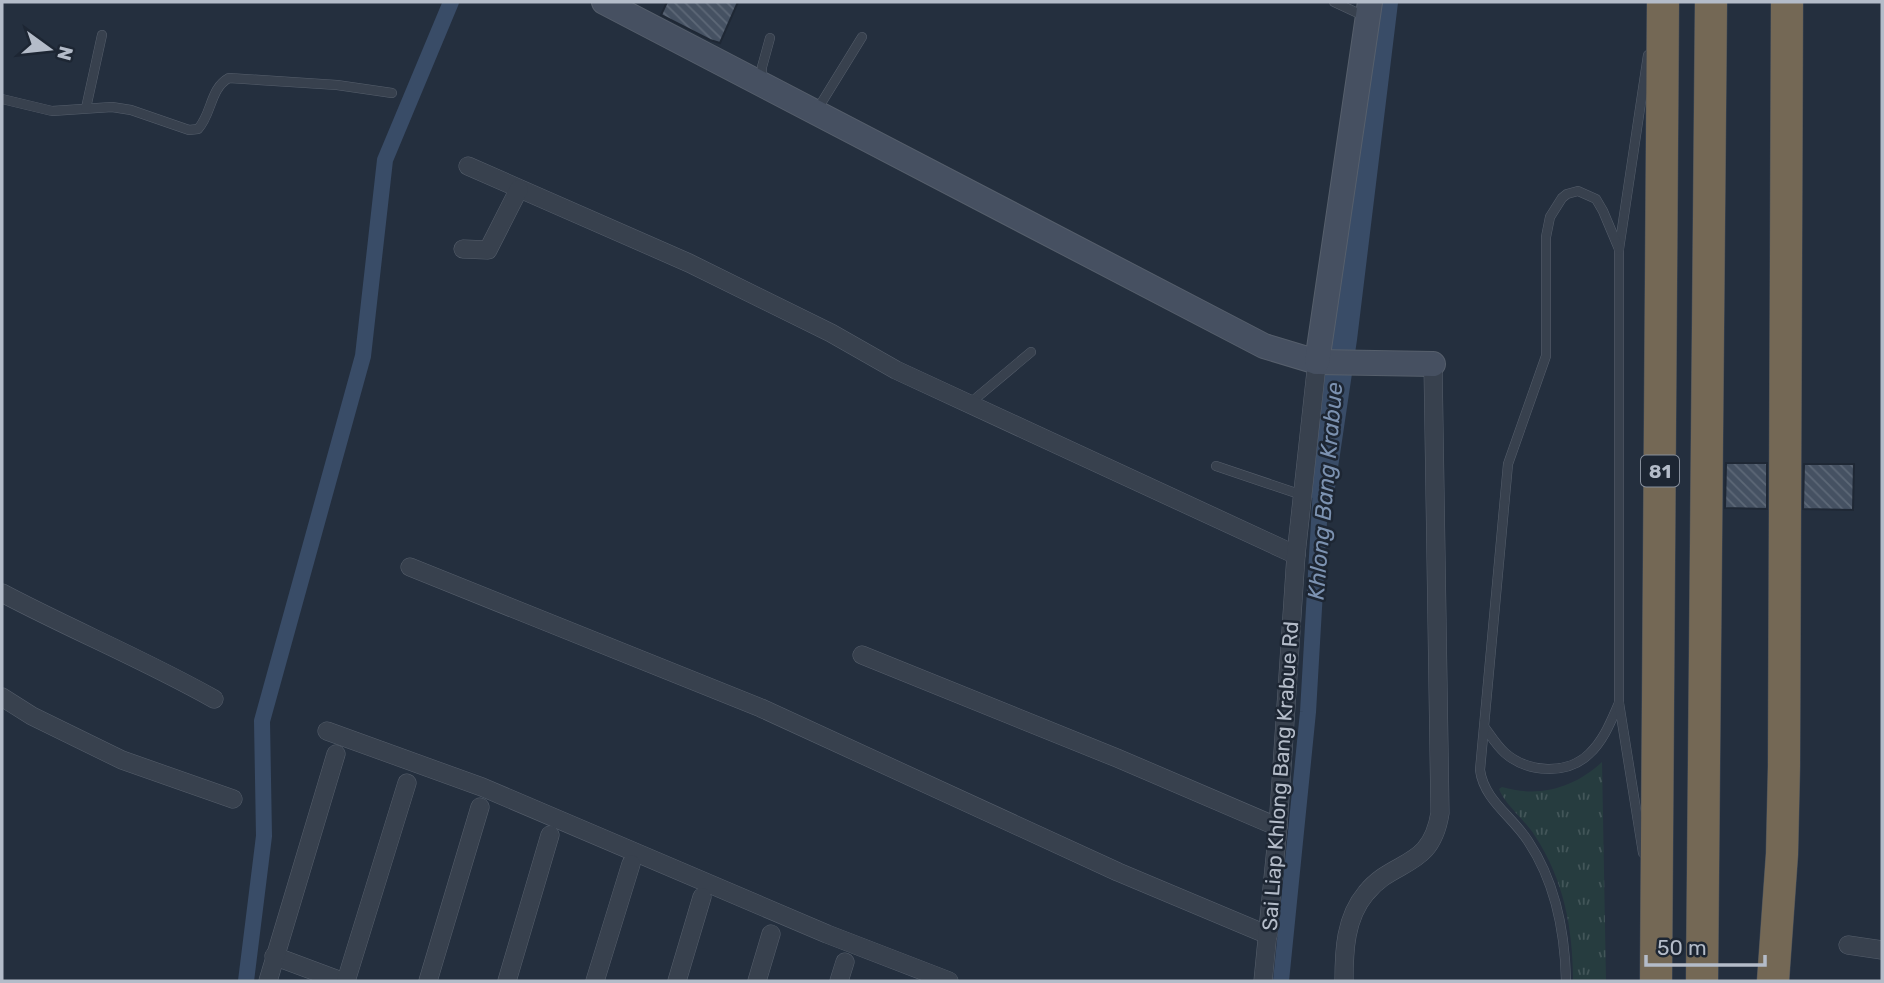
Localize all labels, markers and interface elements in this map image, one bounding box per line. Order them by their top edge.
north arrow [14,14,84,84]
text: N [52,44,78,63]
water label: Khlong Bang Krabue [1302,381,1348,601]
road number: 81 [1641,456,1679,486]
street label: Sai Liap Khlong Bang Krabue Rd [1257,620,1303,932]
scale bar [1646,923,1765,967]
text: 50 m [1657,935,1707,960]

